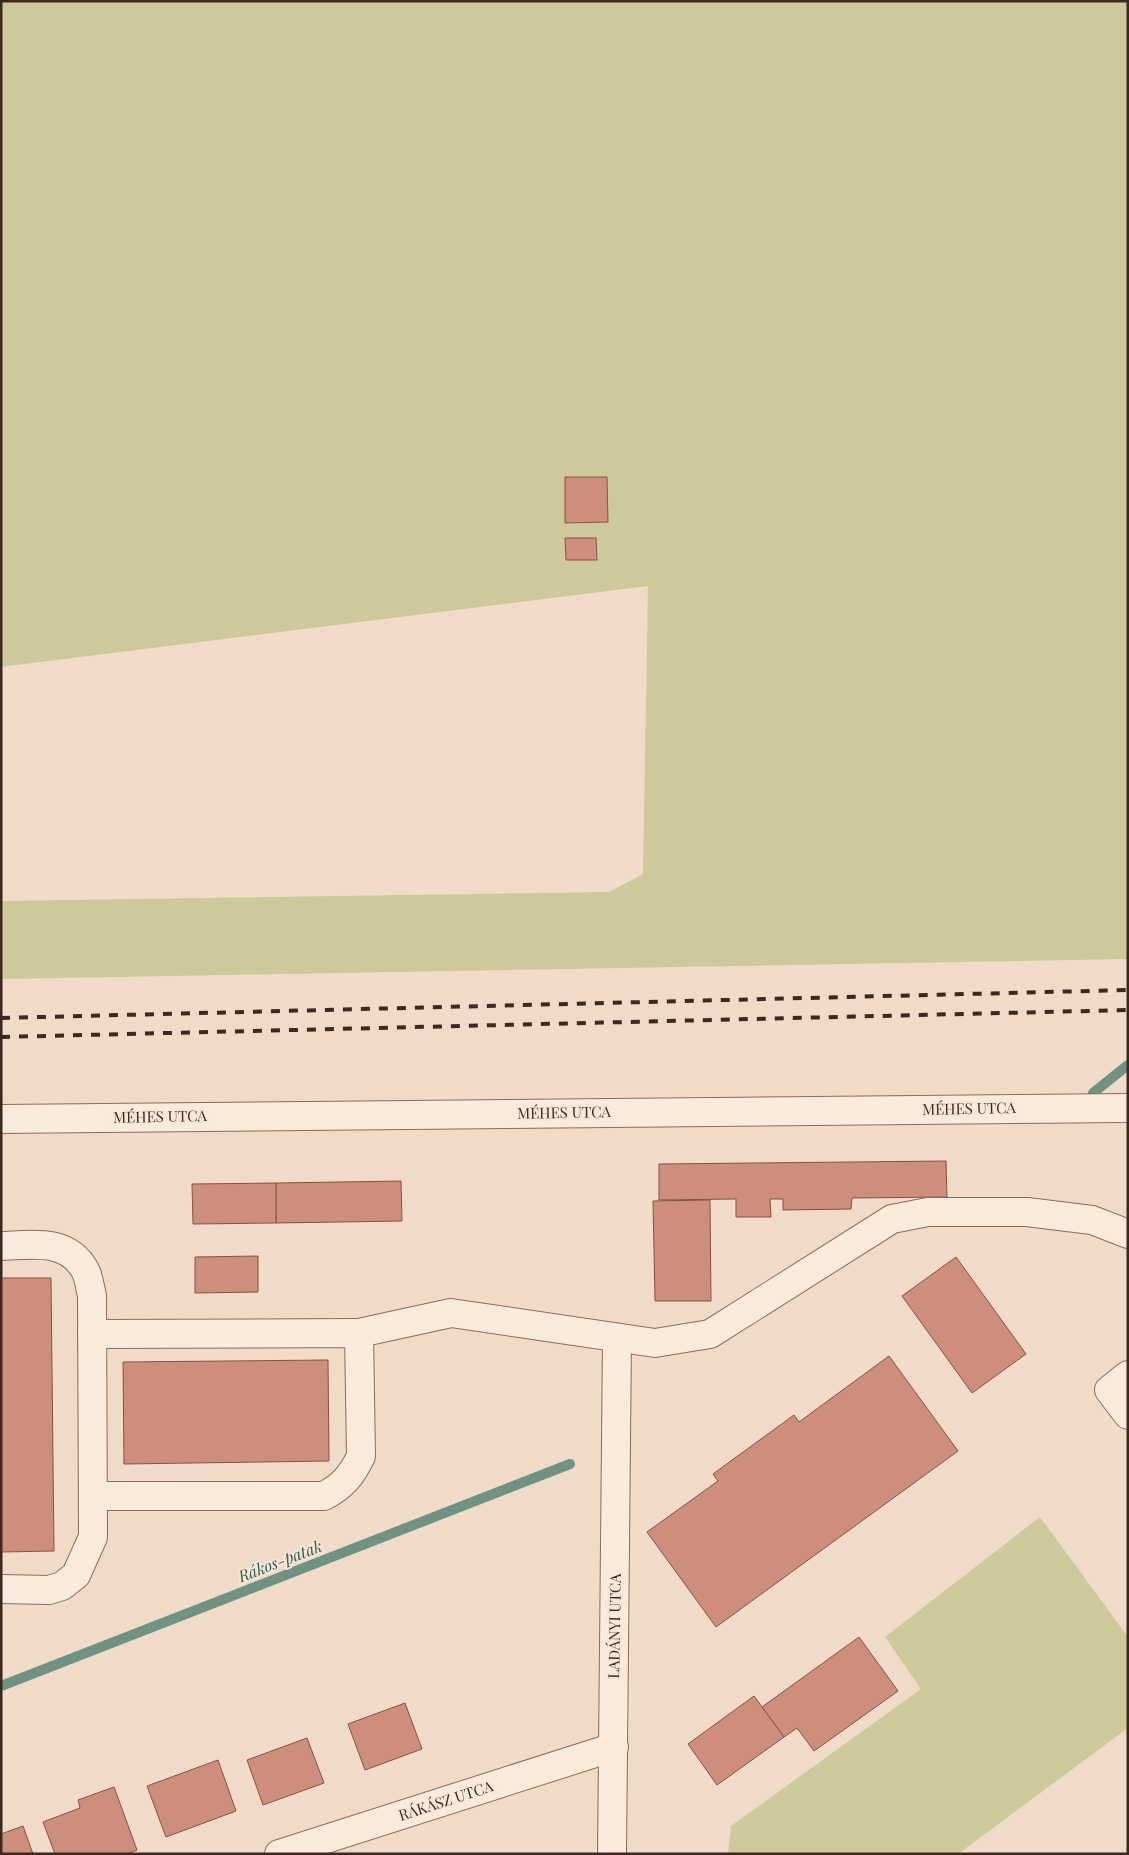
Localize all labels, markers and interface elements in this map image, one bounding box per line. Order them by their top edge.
street label: MÉHES UTCA [922,1097,1017,1119]
street label: MÉHES UTCA [517,1101,612,1123]
street label: MÉHES UTCA [113,1105,208,1127]
water label: Rákos-patak [234,1535,325,1587]
street label: LADÁNYI UTCA [603,1573,625,1679]
street label: RÁKÁSZ UTCA [396,1775,496,1825]

